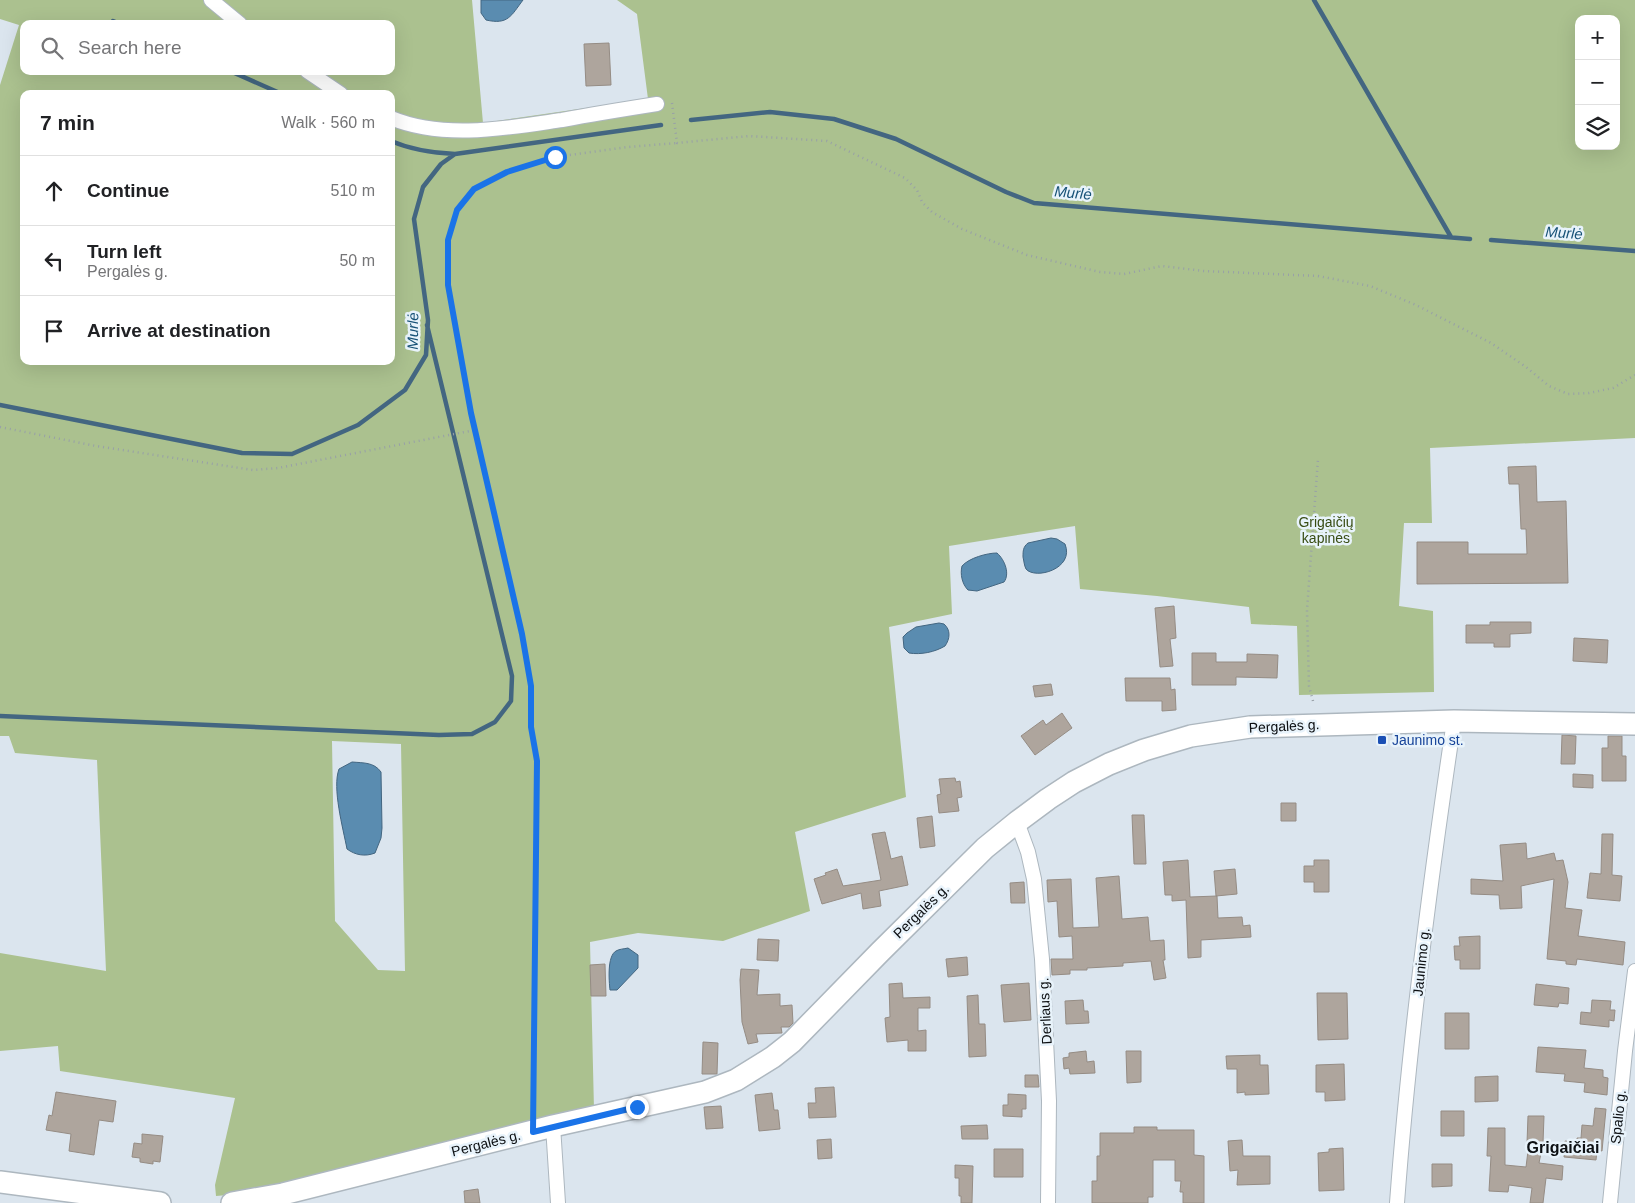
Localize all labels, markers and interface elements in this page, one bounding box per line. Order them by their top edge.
map controls [1575,15,1620,150]
button: + [1575,15,1620,60]
search box [20,20,395,75]
icon: search [38,34,66,62]
text: Search here [78,37,182,58]
button: − [1575,60,1620,105]
button: layers [1575,105,1620,150]
text: 7 min [40,111,95,134]
text: Walk · 560 m [281,114,375,131]
route start [544,146,567,169]
icon: ahead [40,177,68,205]
text: Continue [87,180,169,201]
text: 510 m [331,182,375,199]
water label: Murlė [1054,182,1092,203]
water label: Murlė [1545,223,1583,242]
text: Turn left [87,241,162,262]
icon: left [40,247,68,275]
text: 50 m [339,252,375,269]
text: Pergalės g. [87,263,168,280]
water label: Murlė [404,312,421,350]
icon: arrive [40,317,68,345]
text: Arrive at destination [87,320,271,341]
park label: Grigaičių kapinės [1298,514,1354,546]
street label: Pergalės g. [1248,716,1320,736]
place label: Jaunimo st. [1392,732,1464,748]
marker: Jaunimo st. [1376,734,1388,746]
street label: Pergalės g. [890,881,952,941]
street label: Jaunimo g. [1409,927,1433,997]
street label: Derliaus g. [1035,977,1055,1045]
street label: Spalio g. [1607,1089,1629,1145]
route end [626,1096,649,1119]
street label: Pergalės g. [450,1127,522,1159]
district label: Grigaičiai [1527,1139,1599,1156]

